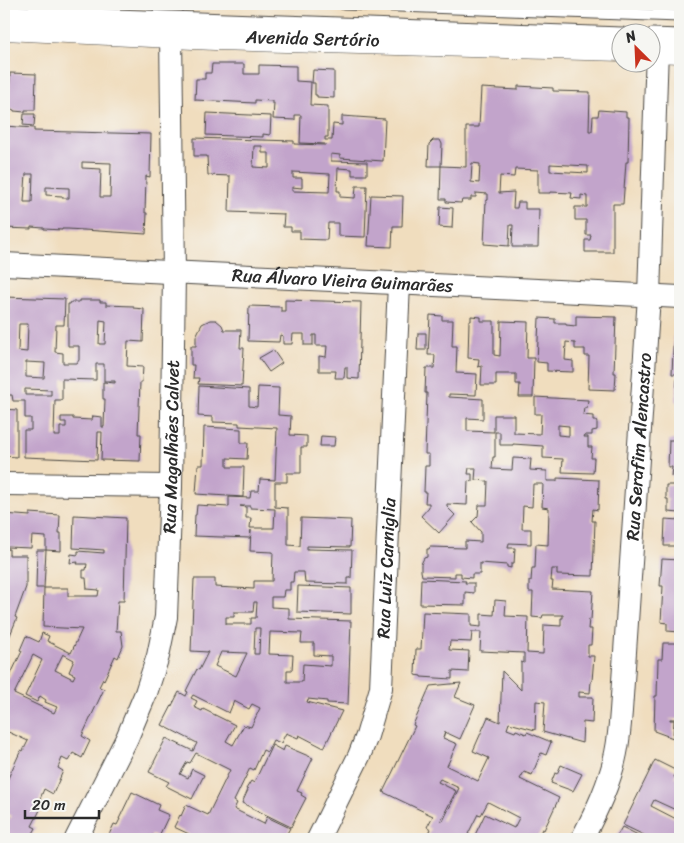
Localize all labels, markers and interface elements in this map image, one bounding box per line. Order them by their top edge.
street label: Avenida Sertório [244,21,380,56]
north arrow [612,22,662,72]
text: N [620,23,641,50]
street label: Rua Álvaro Vieira Guimarães [231,259,455,302]
street label: Rua Serafim Alencastro [617,352,661,542]
street label: Rua Magalhães Calvet [153,360,189,534]
street label: Rua Luiz Carniglia [367,496,405,639]
scale bar [25,788,99,820]
text: 20 m [32,792,66,818]

